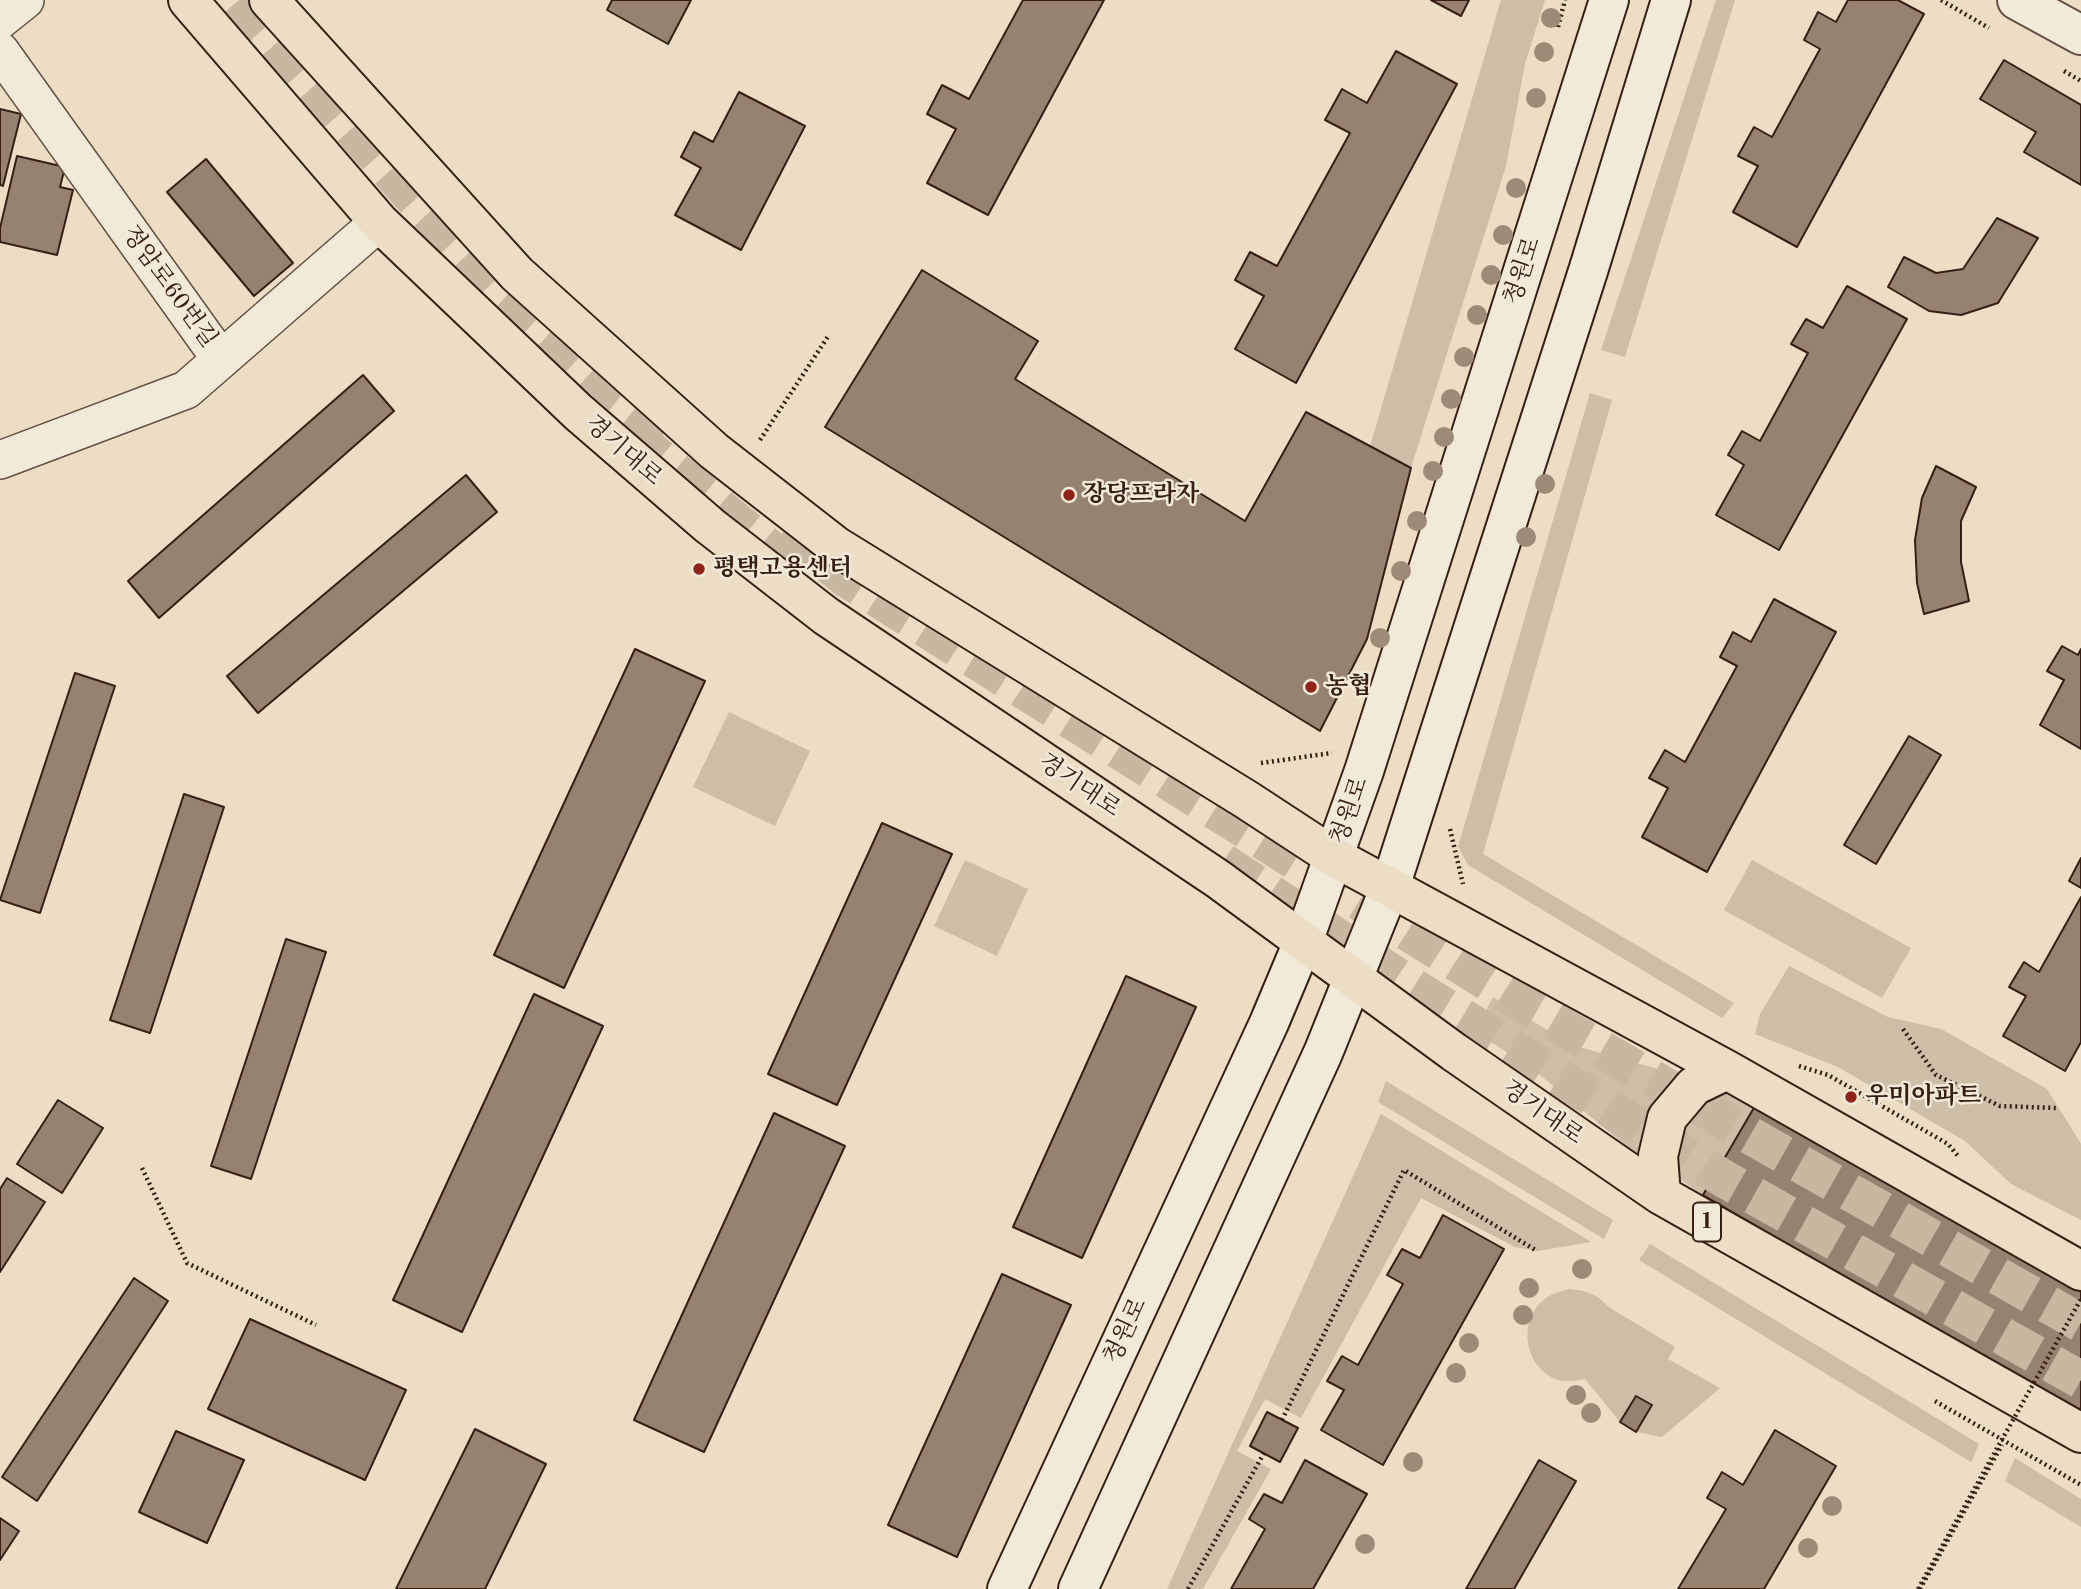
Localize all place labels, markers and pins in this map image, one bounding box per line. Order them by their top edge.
place label: 장당프라자 [1083,481,1199,509]
marker: 장당프라자 [1061,487,1077,503]
place label: 평택고용센터 [713,555,852,583]
marker: 평택고용센터 [691,561,707,577]
place label: 농협 [1325,673,1371,701]
marker: 농협 [1303,679,1319,695]
place label: 우미아파트 [1865,1083,1981,1111]
marker: 우미아파트 [1843,1089,1859,1105]

